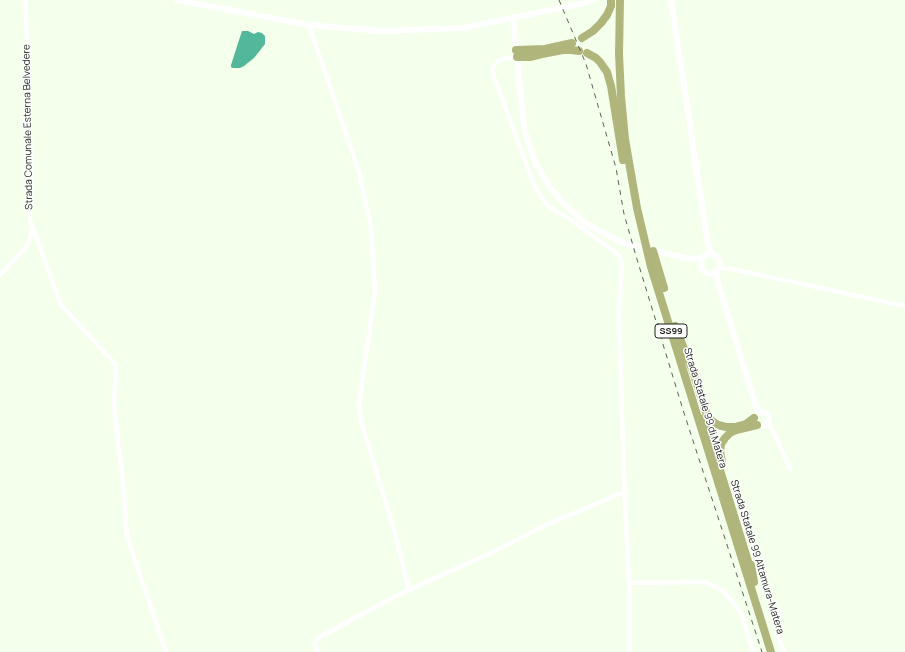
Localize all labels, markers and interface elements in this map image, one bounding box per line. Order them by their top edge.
street label: Strada Comunale Esterna Belvedere [21,44,35,210]
road number: SS99 [655,324,687,338]
street label: Strada Statale 99 di Matera [681,346,729,470]
street label: Strada Statale 99 Altamura-Matera [728,478,786,636]

